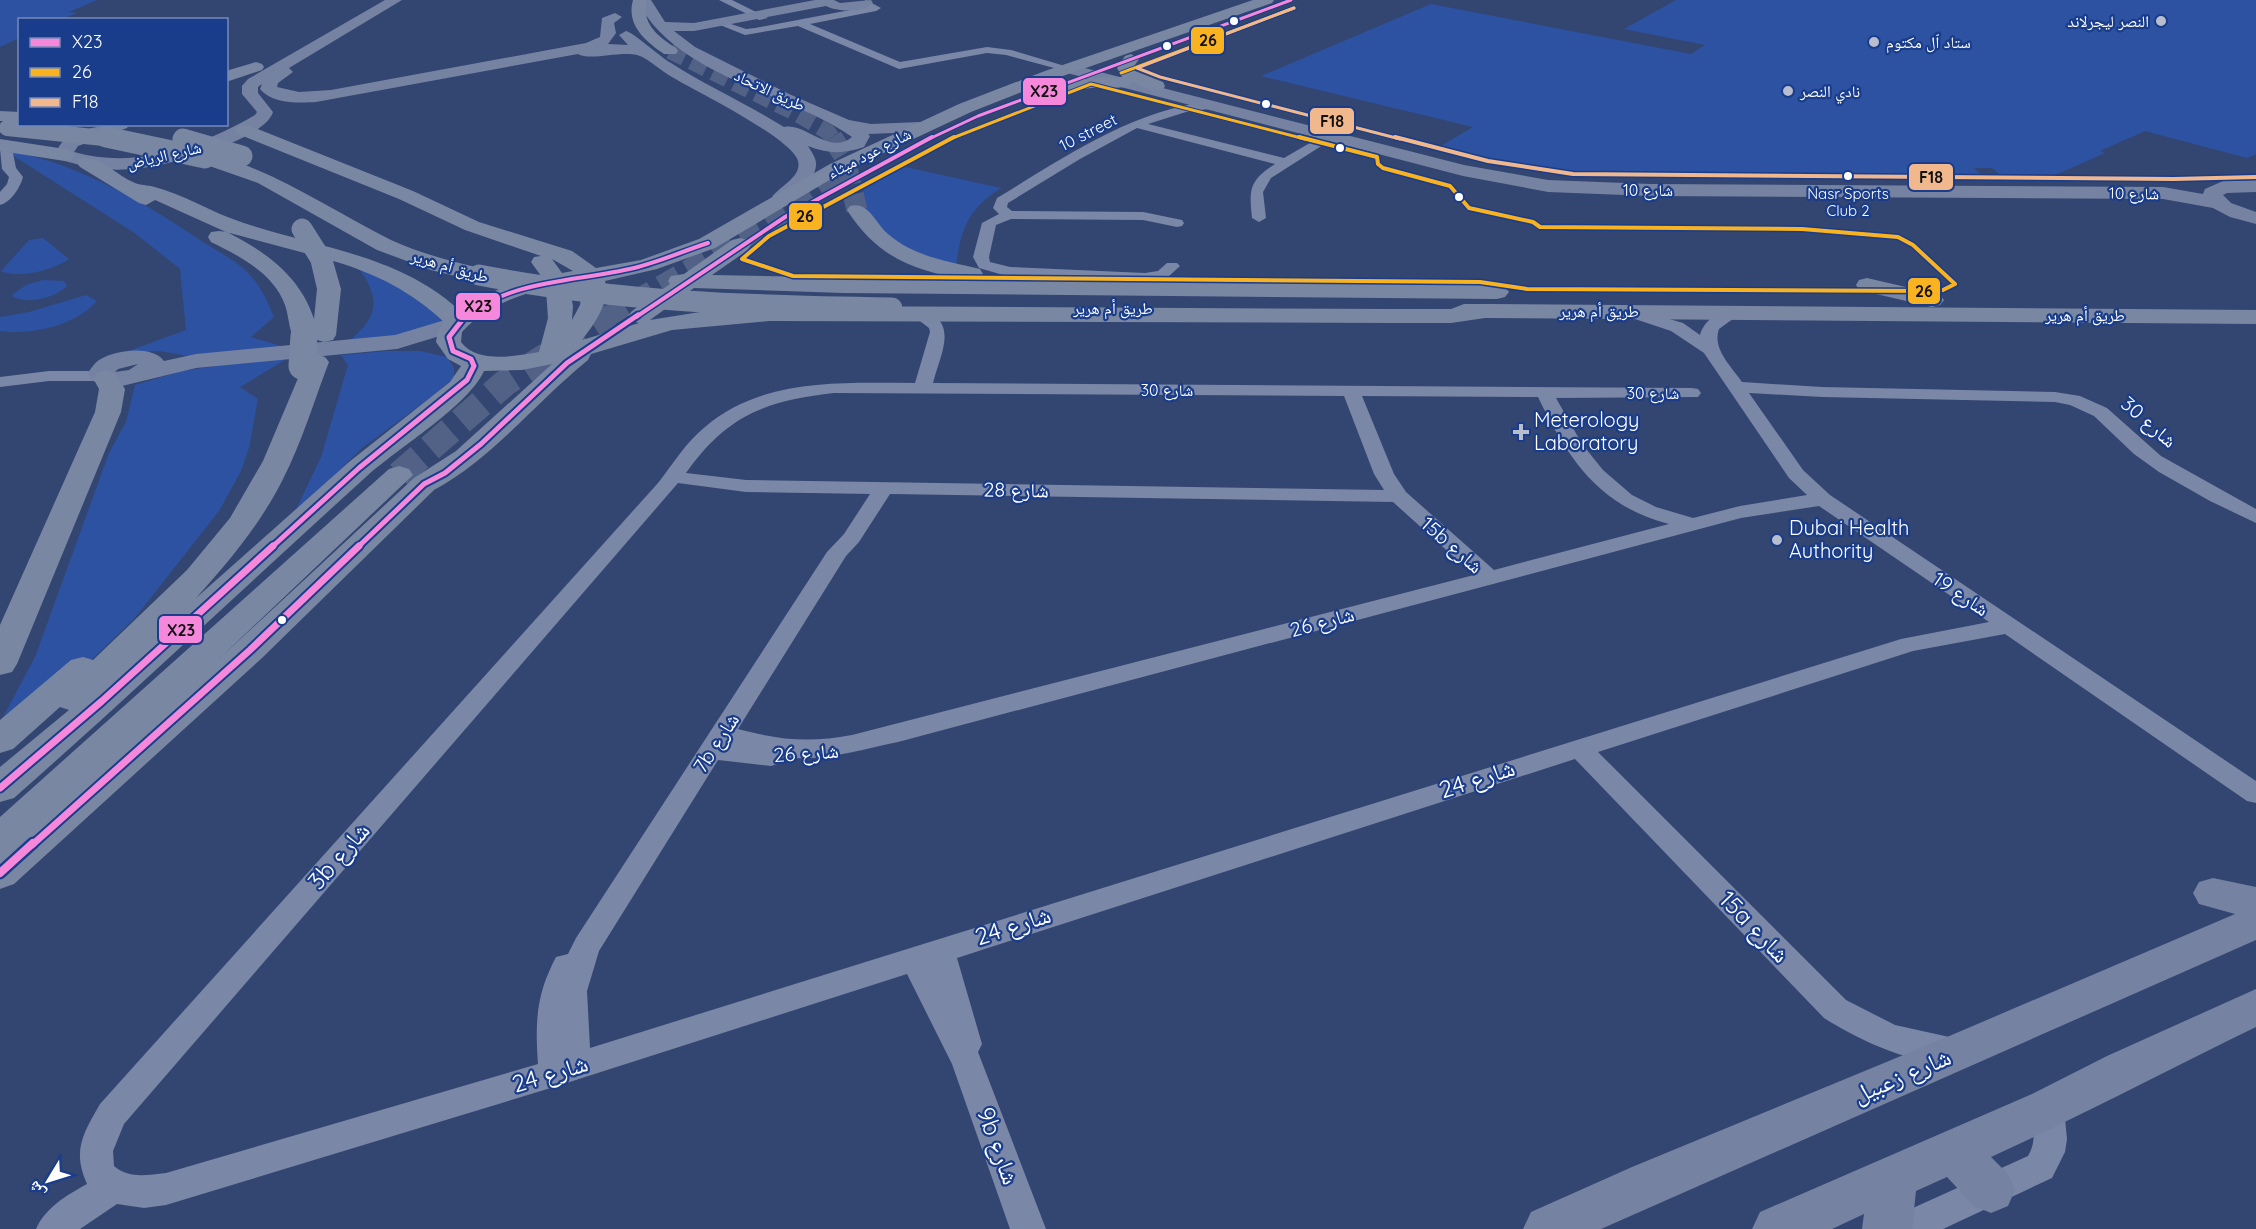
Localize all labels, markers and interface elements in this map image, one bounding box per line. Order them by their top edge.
place label: النصر ليجرلاند [2067,11,2149,31]
marker: النصر ليجرلاند [2154,14,2168,28]
unlabelled marker [1228,15,1240,27]
legend [18,18,228,126]
line badge: 26 [1190,26,1225,55]
text: X23 [72,30,102,53]
text: 26 [1199,30,1217,50]
place label: ستاد اّل مكتوم [1886,32,1971,53]
marker: ستاد اّل مكتوم [1867,35,1881,49]
unlabelled marker [1161,40,1173,52]
text: 26 [72,60,92,83]
street label: طريق الاتحاد [731,65,809,116]
line badge: X23 [1022,77,1067,106]
text: X23 [1030,81,1058,101]
place label: نادي النصر [1799,81,1860,104]
marker: نادي النصر [1781,84,1795,98]
text: F18 [72,90,99,113]
unlabelled marker [1260,98,1272,110]
line badge: F18 [1309,107,1355,135]
street label: 10 street [1056,109,1120,155]
text: F18 [1320,111,1344,131]
street label: شارع عود ميثاء [824,123,915,184]
street label: شارع الرياض [125,137,203,174]
unlabelled marker [1334,142,1346,154]
line badge: F18 [1908,163,1954,191]
text: F18 [1919,167,1943,187]
marker: Nasr Sports Club 2 [1842,170,1854,182]
street label: شارع 10 [1623,180,1673,201]
street label: شارع 10 [2109,183,2159,204]
place label: Nasr Sports Club 2 [1807,184,1889,220]
unlabelled marker [1453,191,1465,203]
line badge: 26 [788,202,823,231]
text: 26 [796,206,814,226]
street label: طريق أم هرير [408,245,491,288]
line badge: 26 [1907,277,1941,305]
text: 26 [1915,281,1933,301]
line badge: X23 [455,292,501,321]
text: X23 [464,296,492,316]
street label: طريق أم هرير [1072,298,1153,319]
street label: طريق أم هرير [1558,301,1639,322]
street label: طريق أم هرير [2044,305,2125,326]
street label: شارع 30 [1141,380,1193,401]
street label: شارع 30 [1627,383,1679,404]
street label: شارع 30 [2116,391,2182,453]
place label: Meterology Laboratory [1534,407,1639,455]
marker: Meterology Laboratory [1512,423,1530,441]
street label: شارع 28 [983,476,1049,504]
street label: 15b شارع [1416,511,1488,579]
place label: Dubai Health Authority [1789,515,1909,563]
marker: Dubai Health Authority [1770,533,1784,547]
street label: شارع 19 [1928,566,1994,622]
street label: شارع 26 [1287,601,1357,643]
unlabelled marker [276,614,288,626]
line badge: X23 [158,615,203,644]
text: X23 [167,620,195,640]
street label: 7b شارع [687,708,745,778]
street label: شارع 26 [773,738,839,768]
street label: شارع 24 [1435,752,1519,805]
street label: 3b شارع [301,816,376,896]
street label: 15a شارع [1712,884,1796,969]
street label: شارع 24 [971,899,1055,952]
street label: شارع زعبيل [1848,1041,1955,1110]
street label: شارع 24 [508,1047,592,1100]
street label: 9b شارع [970,1103,1027,1189]
north arrow [18,1151,78,1211]
text: ش [23,1177,49,1203]

